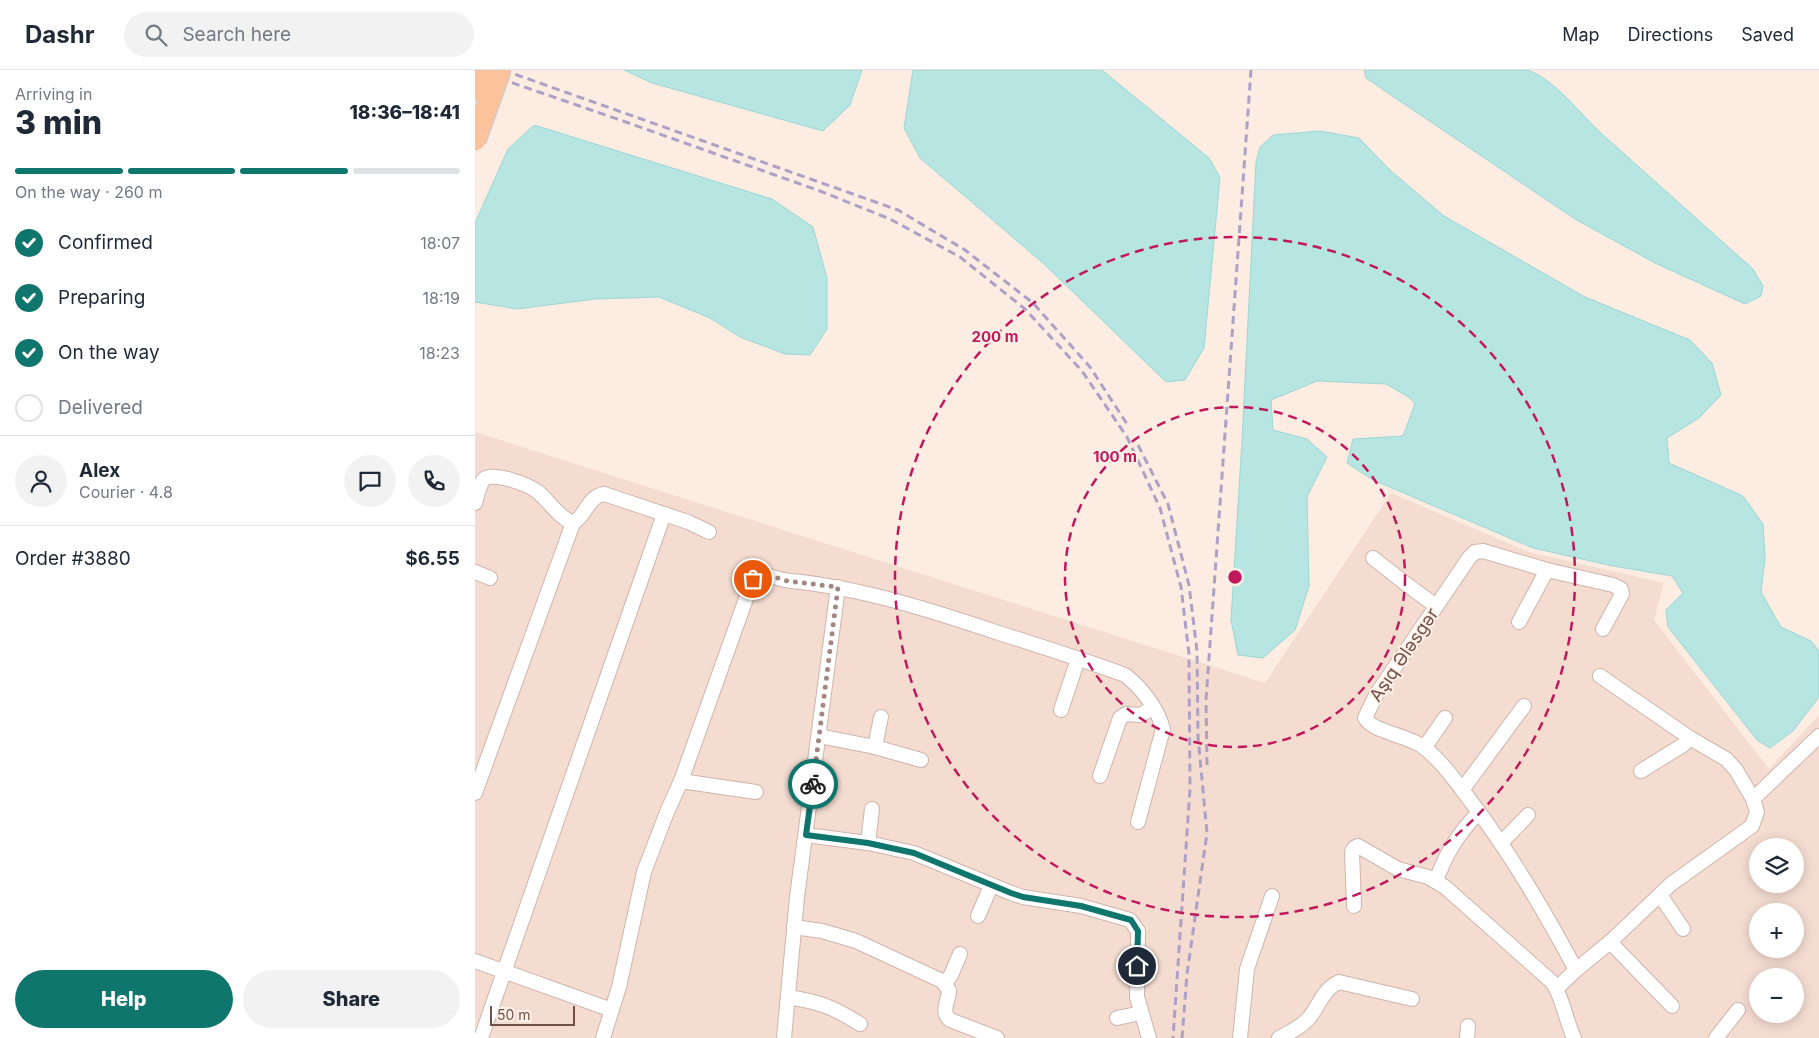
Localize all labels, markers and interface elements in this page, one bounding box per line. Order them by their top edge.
search box [124,12,474,57]
text: Dashr [25,20,94,49]
icon: search [142,21,170,49]
text: Search here [182,23,291,46]
text: Map [1562,24,1600,45]
text: Directions [1628,24,1713,45]
text: Saved [1741,24,1794,45]
text: Arriving in [15,84,92,104]
text: 18:36–18:41 [349,101,460,124]
text: 3 min [15,103,102,142]
text: On the way · 260 m [15,182,162,202]
icon: check [15,229,43,257]
text: Confirmed [58,231,153,254]
text: 18:07 [420,233,460,253]
icon: check [15,284,43,312]
text: Preparing [58,286,145,309]
text: 18:19 [423,288,460,308]
text: 200 m [972,327,1018,346]
icon: check [15,339,43,367]
text: On the way [58,341,160,364]
text: 18:23 [419,343,460,363]
text: Delivered [58,396,143,419]
text: 100 m [1093,447,1137,466]
button: person [15,455,67,507]
button: chat [344,455,396,507]
button: phone [408,455,460,507]
text: Alex [79,459,120,482]
text: Courier · 4.8 [79,482,173,502]
text: Order #3880 [15,547,131,570]
text: $6.55 [405,547,460,570]
pin [732,558,774,600]
icon: bag [739,565,767,593]
centre of rings [1226,568,1244,586]
street label: Aşıq Ələsgər [1365,604,1443,706]
courier [788,759,838,809]
icon: bike [799,770,827,798]
map controls [1749,838,1804,1023]
button: layers [1749,838,1804,893]
button: + [1749,903,1804,958]
pin [1116,945,1158,987]
icon: home [1123,952,1151,980]
button: − [1749,968,1804,1023]
button: Help [15,970,233,1028]
button: Share [243,970,460,1028]
scale bar [490,1003,575,1026]
text: 50 m [497,1006,531,1023]

